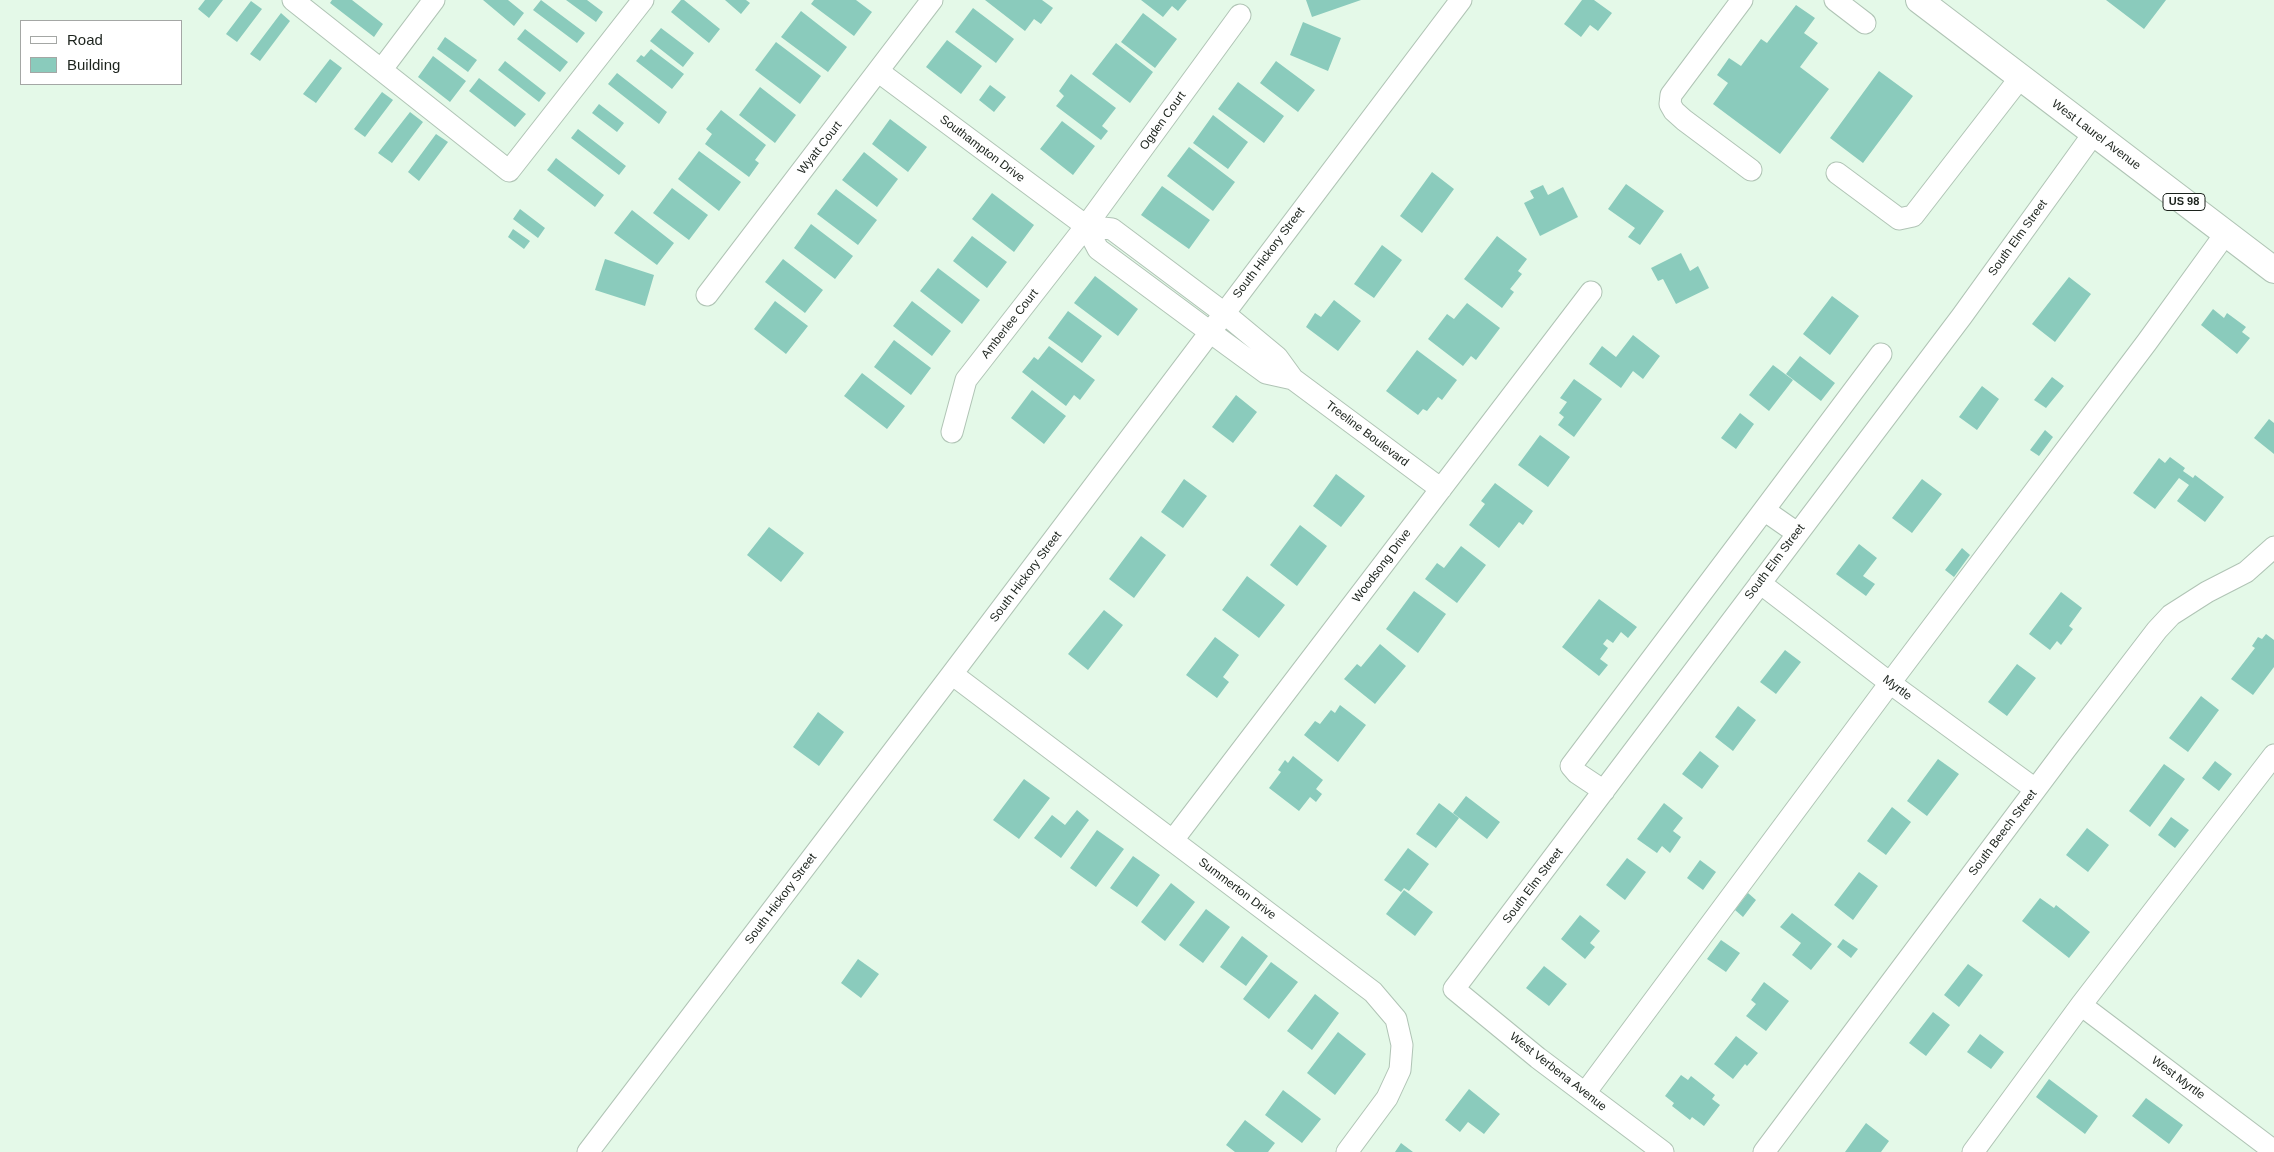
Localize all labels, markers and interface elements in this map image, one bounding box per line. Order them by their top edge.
legend [20,20,182,85]
text: Road [67,31,103,48]
text: Building [67,56,120,73]
street label: Ogden Court [1137,89,1189,153]
street label: West Laurel Avenue [2049,97,2143,173]
street label: Southampton Drive [937,112,1027,186]
street label: Wyatt Court [795,119,845,177]
road number: US 98 [2163,193,2205,210]
street label: South Elm Street [1986,197,2050,279]
street label: South Hickory Street [1230,205,1308,301]
street label: Amberlee Court [978,286,1042,362]
street label: Treeline Boulevard [1323,398,1411,470]
street label: South Elm Street [1742,521,1808,603]
street label: Woodsong Drive [1350,526,1414,606]
street label: South Hickory Street [987,529,1065,625]
street label: Myrtle [1880,672,1914,704]
street label: South Beech Street [1966,787,2040,879]
street label: South Elm Street [1500,845,1566,927]
street label: South Hickory Street [742,851,820,947]
street label: Summerton Drive [1195,855,1279,923]
street label: West Verbena Avenue [1507,1030,1609,1114]
street label: West Myrtle [2148,1053,2208,1103]

